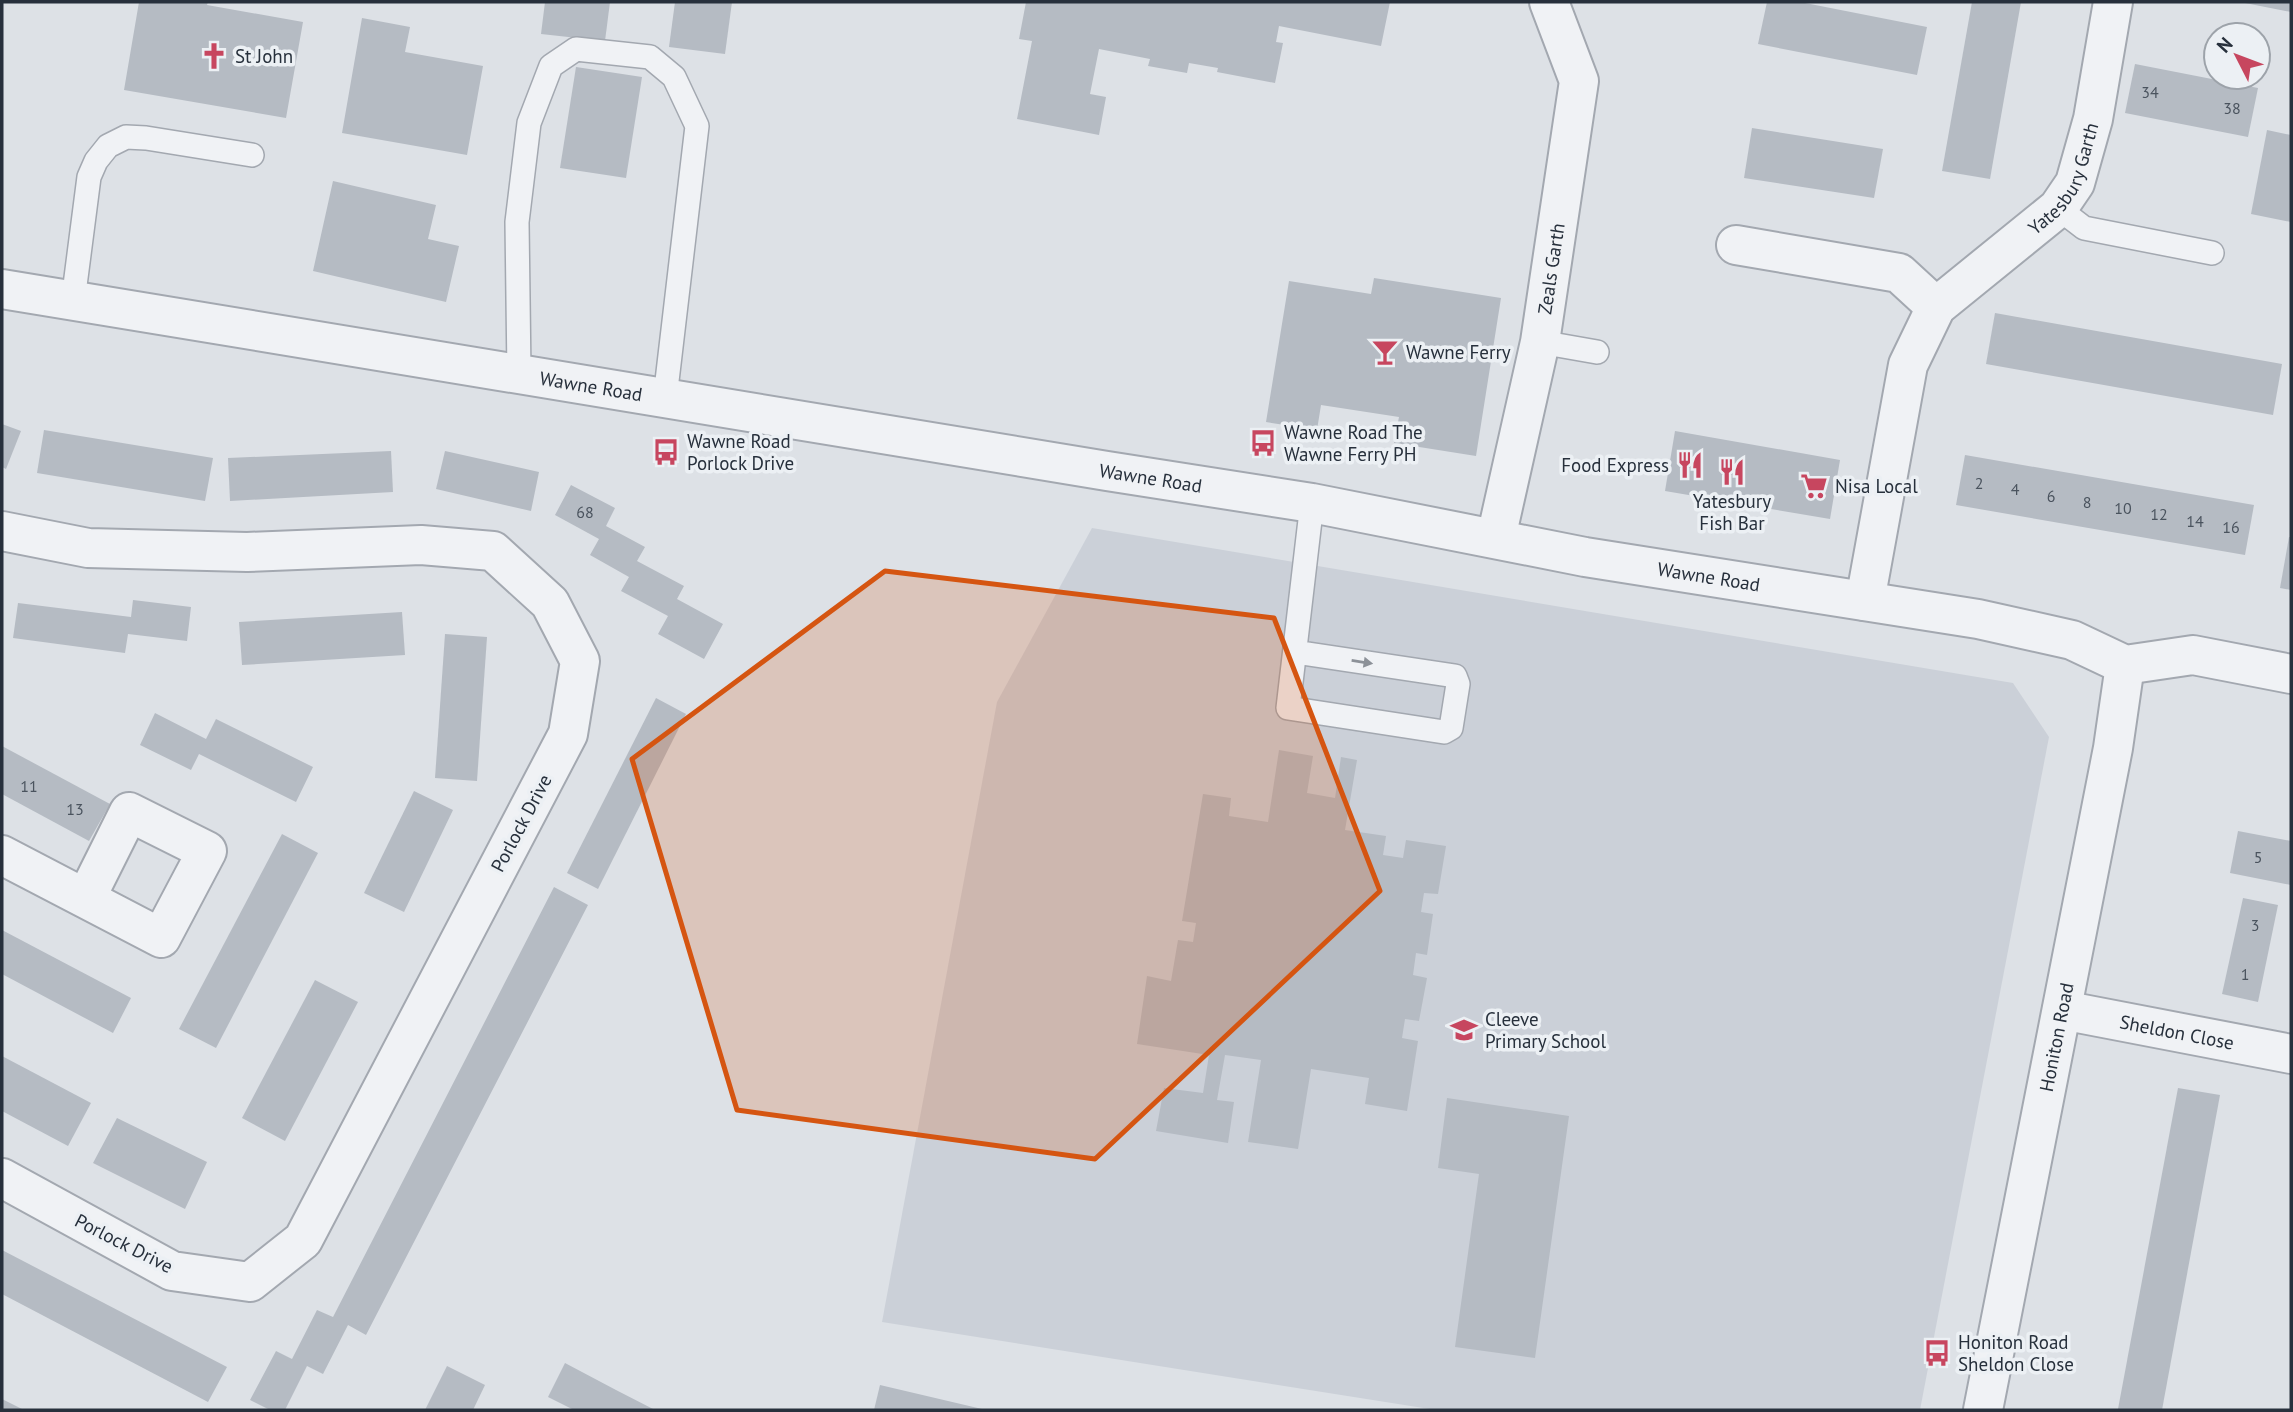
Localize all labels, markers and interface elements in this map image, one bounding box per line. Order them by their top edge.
north arrow [2202,21,2272,91]
text: N [2211,32,2237,57]
church icon: St John [199,41,229,71]
place label: St John [235,44,293,68]
house number: 34 [2141,82,2159,102]
house number: 38 [2223,98,2241,118]
street label: Yatesbury Garth [2023,120,2103,240]
street label: Zeals Garth [1532,221,1570,316]
bar icon: Wawne Ferry [1370,337,1400,367]
place label: Wawne Ferry [1406,340,1511,364]
street label: Wawne Road [538,366,644,406]
place label: Wawne Road The Wawne Ferry PH [1284,420,1423,466]
bus stop icon: Wawne Road The Wawne Ferry PH [1248,428,1278,458]
place label: Wawne Road Porlock Drive [687,429,794,475]
bus stop icon: Wawne Road Porlock Drive [651,437,681,467]
restaurant icon: Food Express [1675,450,1705,480]
place label: Food Express [1561,453,1669,477]
restaurant icon: Yatesbury Fish Bar [1717,457,1747,487]
street label: Wawne Road [1097,458,1204,498]
supermarket icon: Nisa Local [1799,471,1829,501]
house number: 2 [1975,473,1983,493]
place label: Nisa Local [1835,474,1918,498]
house number: 4 [2011,479,2020,499]
house number: 6 [2047,486,2055,506]
place label: Yatesbury Fish Bar [1693,489,1771,535]
house number: 8 [2083,492,2091,512]
house number: 10 [2114,498,2132,518]
house number: 68 [576,502,594,522]
house number: 12 [2150,504,2168,524]
house number: 14 [2186,511,2204,531]
house number: 16 [2222,517,2240,537]
street label: Wawne Road [1656,557,1762,596]
one-way arrow [1352,657,1374,668]
street label: Porlock Drive [485,770,557,876]
house number: 11 [20,776,38,796]
house number: 13 [66,799,84,819]
house number: 5 [2254,847,2262,867]
house number: 3 [2251,915,2259,935]
house number: 1 [2241,964,2249,984]
street label: Honiton Road [2034,981,2079,1094]
place label: Cleeve Primary School [1485,1007,1606,1053]
street label: Sheldon Close [2118,1009,2236,1055]
school or university icon: Cleeve Primary School [1449,1015,1479,1045]
street label: Porlock Drive [71,1208,177,1278]
place label: Honiton Road Sheldon Close [1958,1330,2074,1376]
bus stop icon: Honiton Road Sheldon Close [1922,1338,1952,1368]

